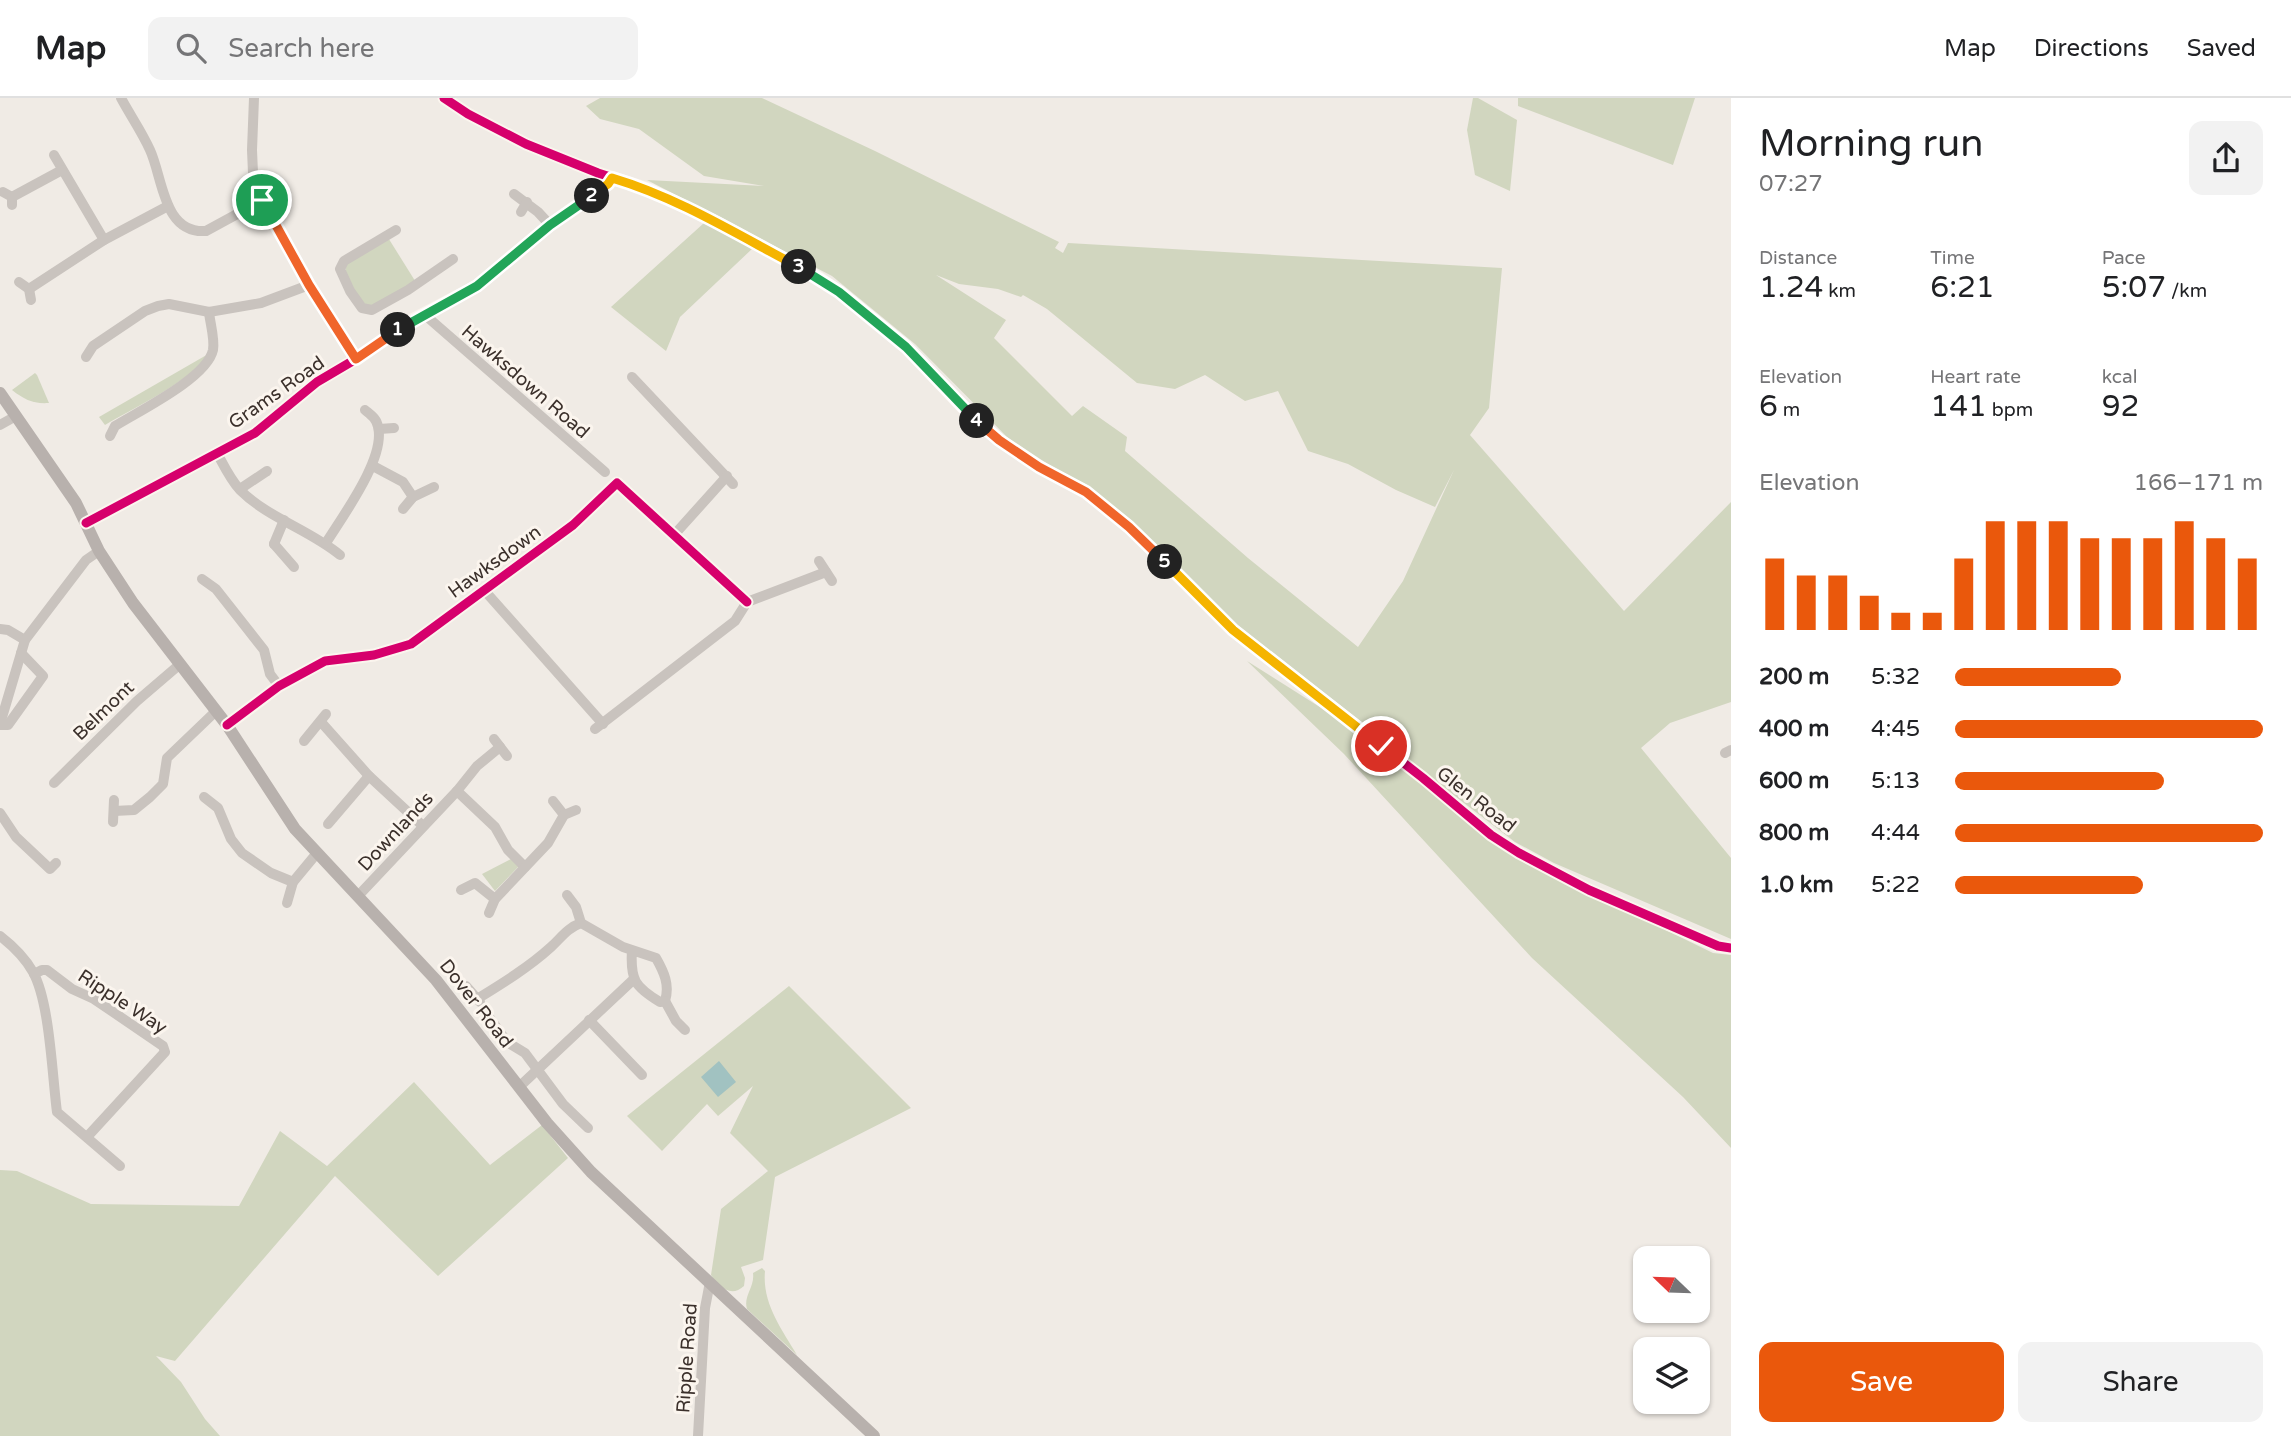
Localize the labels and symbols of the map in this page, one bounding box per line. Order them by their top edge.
pin [232,170,292,230]
pin: 2 [574,178,610,214]
pin: 3 [782,250,816,284]
pin: 1 [380,313,416,348]
street label: Hawksdown Road [457,320,594,443]
street label: Grams Road [225,352,329,434]
pin: 4 [960,404,995,438]
street label: Hawksdown [444,521,545,603]
pin: 5 [1148,545,1182,580]
street label: Belmont [69,676,139,745]
pin [1351,716,1411,776]
street label: Glen Road [1433,762,1520,837]
street label: Downlands [354,788,438,876]
street label: Dover Road [435,955,518,1052]
street label: Ripple Way [74,965,171,1039]
north arrow [1633,1246,1710,1323]
street label: Ripple Road [672,1302,702,1414]

